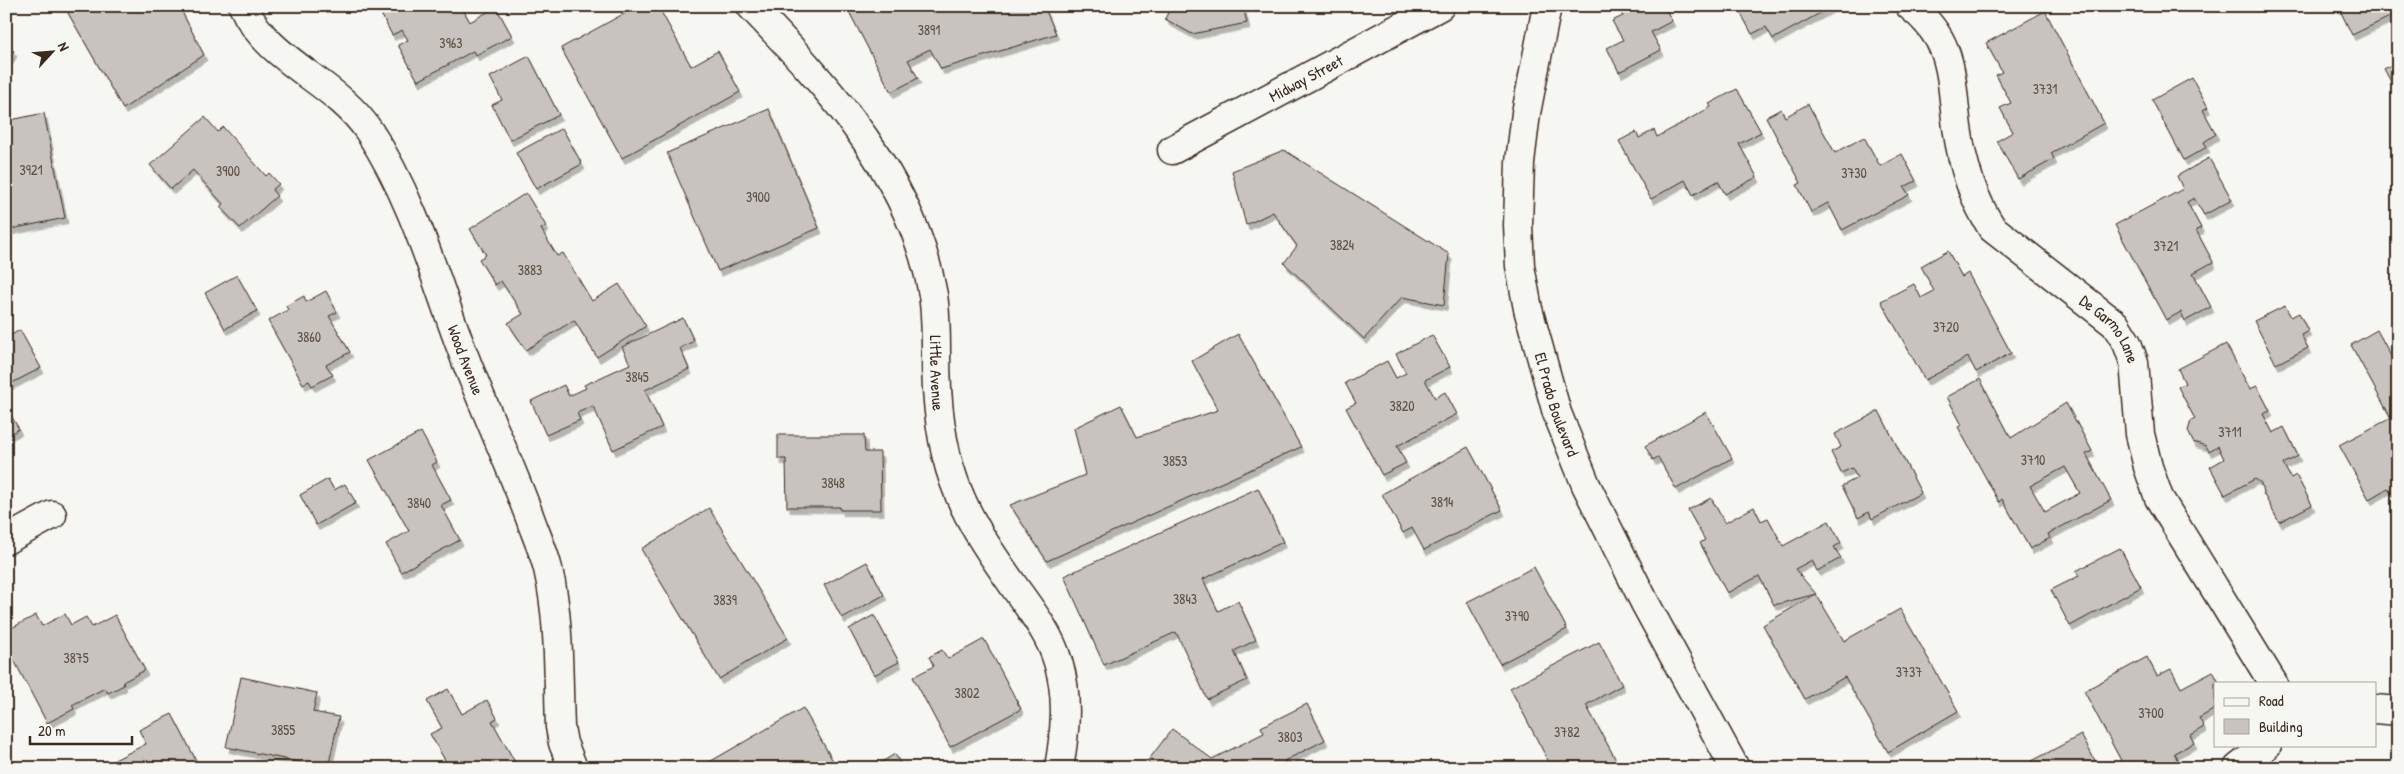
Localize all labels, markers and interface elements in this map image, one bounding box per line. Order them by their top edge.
house number: 3891 [918,20,940,39]
north arrow [28,28,78,78]
house number: 3963 [439,33,463,52]
text: N [54,39,75,54]
street label: Midway Street [1265,49,1347,107]
house number: 3731 [2033,79,2057,98]
house number: 3921 [19,160,43,179]
house number: 3900 [216,161,240,180]
house number: 3730 [1841,163,1867,182]
house number: 3900 [746,187,770,206]
house number: 3824 [1330,235,1354,254]
house number: 3721 [2154,236,2178,255]
house number: 3883 [518,260,542,279]
street label: De Garmo Lane [2075,290,2145,367]
house number: 3720 [1933,317,1959,336]
street label: Wood Avenue [443,322,490,399]
house number: 3860 [297,327,321,346]
street label: Little Avenue [925,335,950,412]
street label: El Prado Boulevard [1530,350,1584,460]
house number: 3845 [625,367,649,386]
house number: 3820 [1389,396,1415,415]
house number: 3711 [2218,422,2242,441]
house number: 3710 [2021,450,2045,469]
house number: 3853 [1163,451,1187,470]
house number: 3848 [821,473,845,492]
house number: 3814 [1431,492,1453,511]
house number: 3840 [407,493,431,512]
house number: 3843 [1173,589,1197,608]
house number: 3839 [713,590,737,609]
house number: 3790 [1505,606,1529,625]
house number: 3875 [63,648,89,667]
house number: 3737 [1896,662,1922,681]
legend [2214,682,2376,746]
house number: 3802 [954,683,980,702]
text: Road [2259,690,2284,711]
house number: 3700 [2138,703,2164,722]
scale bar [30,714,132,746]
text: Building [2259,716,2303,737]
text: 20 m [38,720,65,741]
house number: 3855 [271,720,295,739]
house number: 3782 [1554,722,1580,741]
house number: 3803 [1278,727,1302,746]

